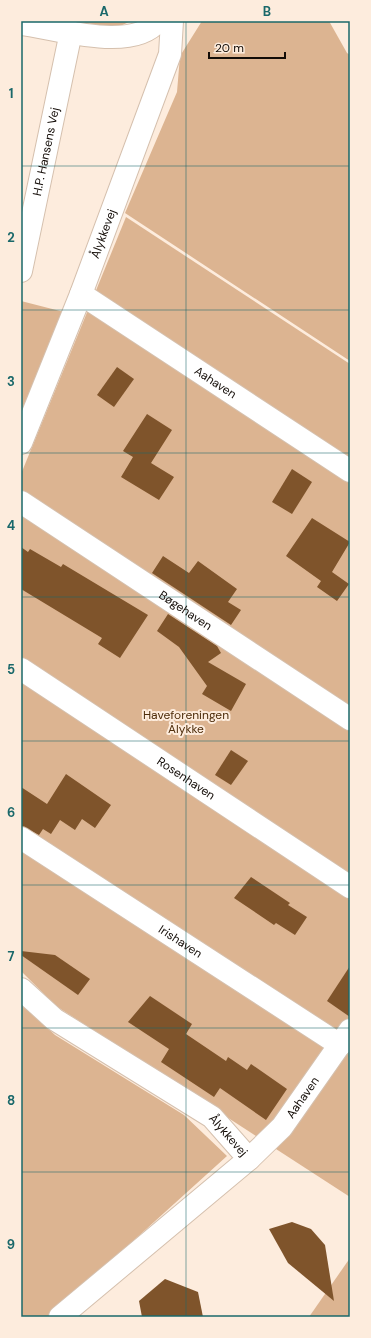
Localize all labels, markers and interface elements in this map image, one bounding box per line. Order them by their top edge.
text: A [99,3,109,20]
text: B [263,3,271,20]
scale bar [209,34,285,60]
text: 20 m [215,40,244,56]
text: 1 [9,85,13,102]
street label: H.P. Hansens Vej [29,106,63,197]
street label: Ålykkevej [87,207,120,261]
text: 2 [7,229,15,246]
street label: Aahaven [191,363,240,402]
text: 3 [7,373,15,390]
text: 4 [7,517,15,534]
street label: Bøgehaven [156,587,215,634]
text: 5 [7,661,15,678]
park label: Haveforeningen Ålykke [143,707,229,737]
street label: Rosenhaven [154,753,218,803]
text: 6 [7,804,15,821]
street label: Irishaven [155,921,205,962]
text: 7 [8,948,15,965]
street label: Aahaven [283,1073,323,1121]
text: 8 [7,1092,15,1109]
street label: Ålykkevej [205,1111,251,1160]
text: 9 [7,1236,15,1253]

